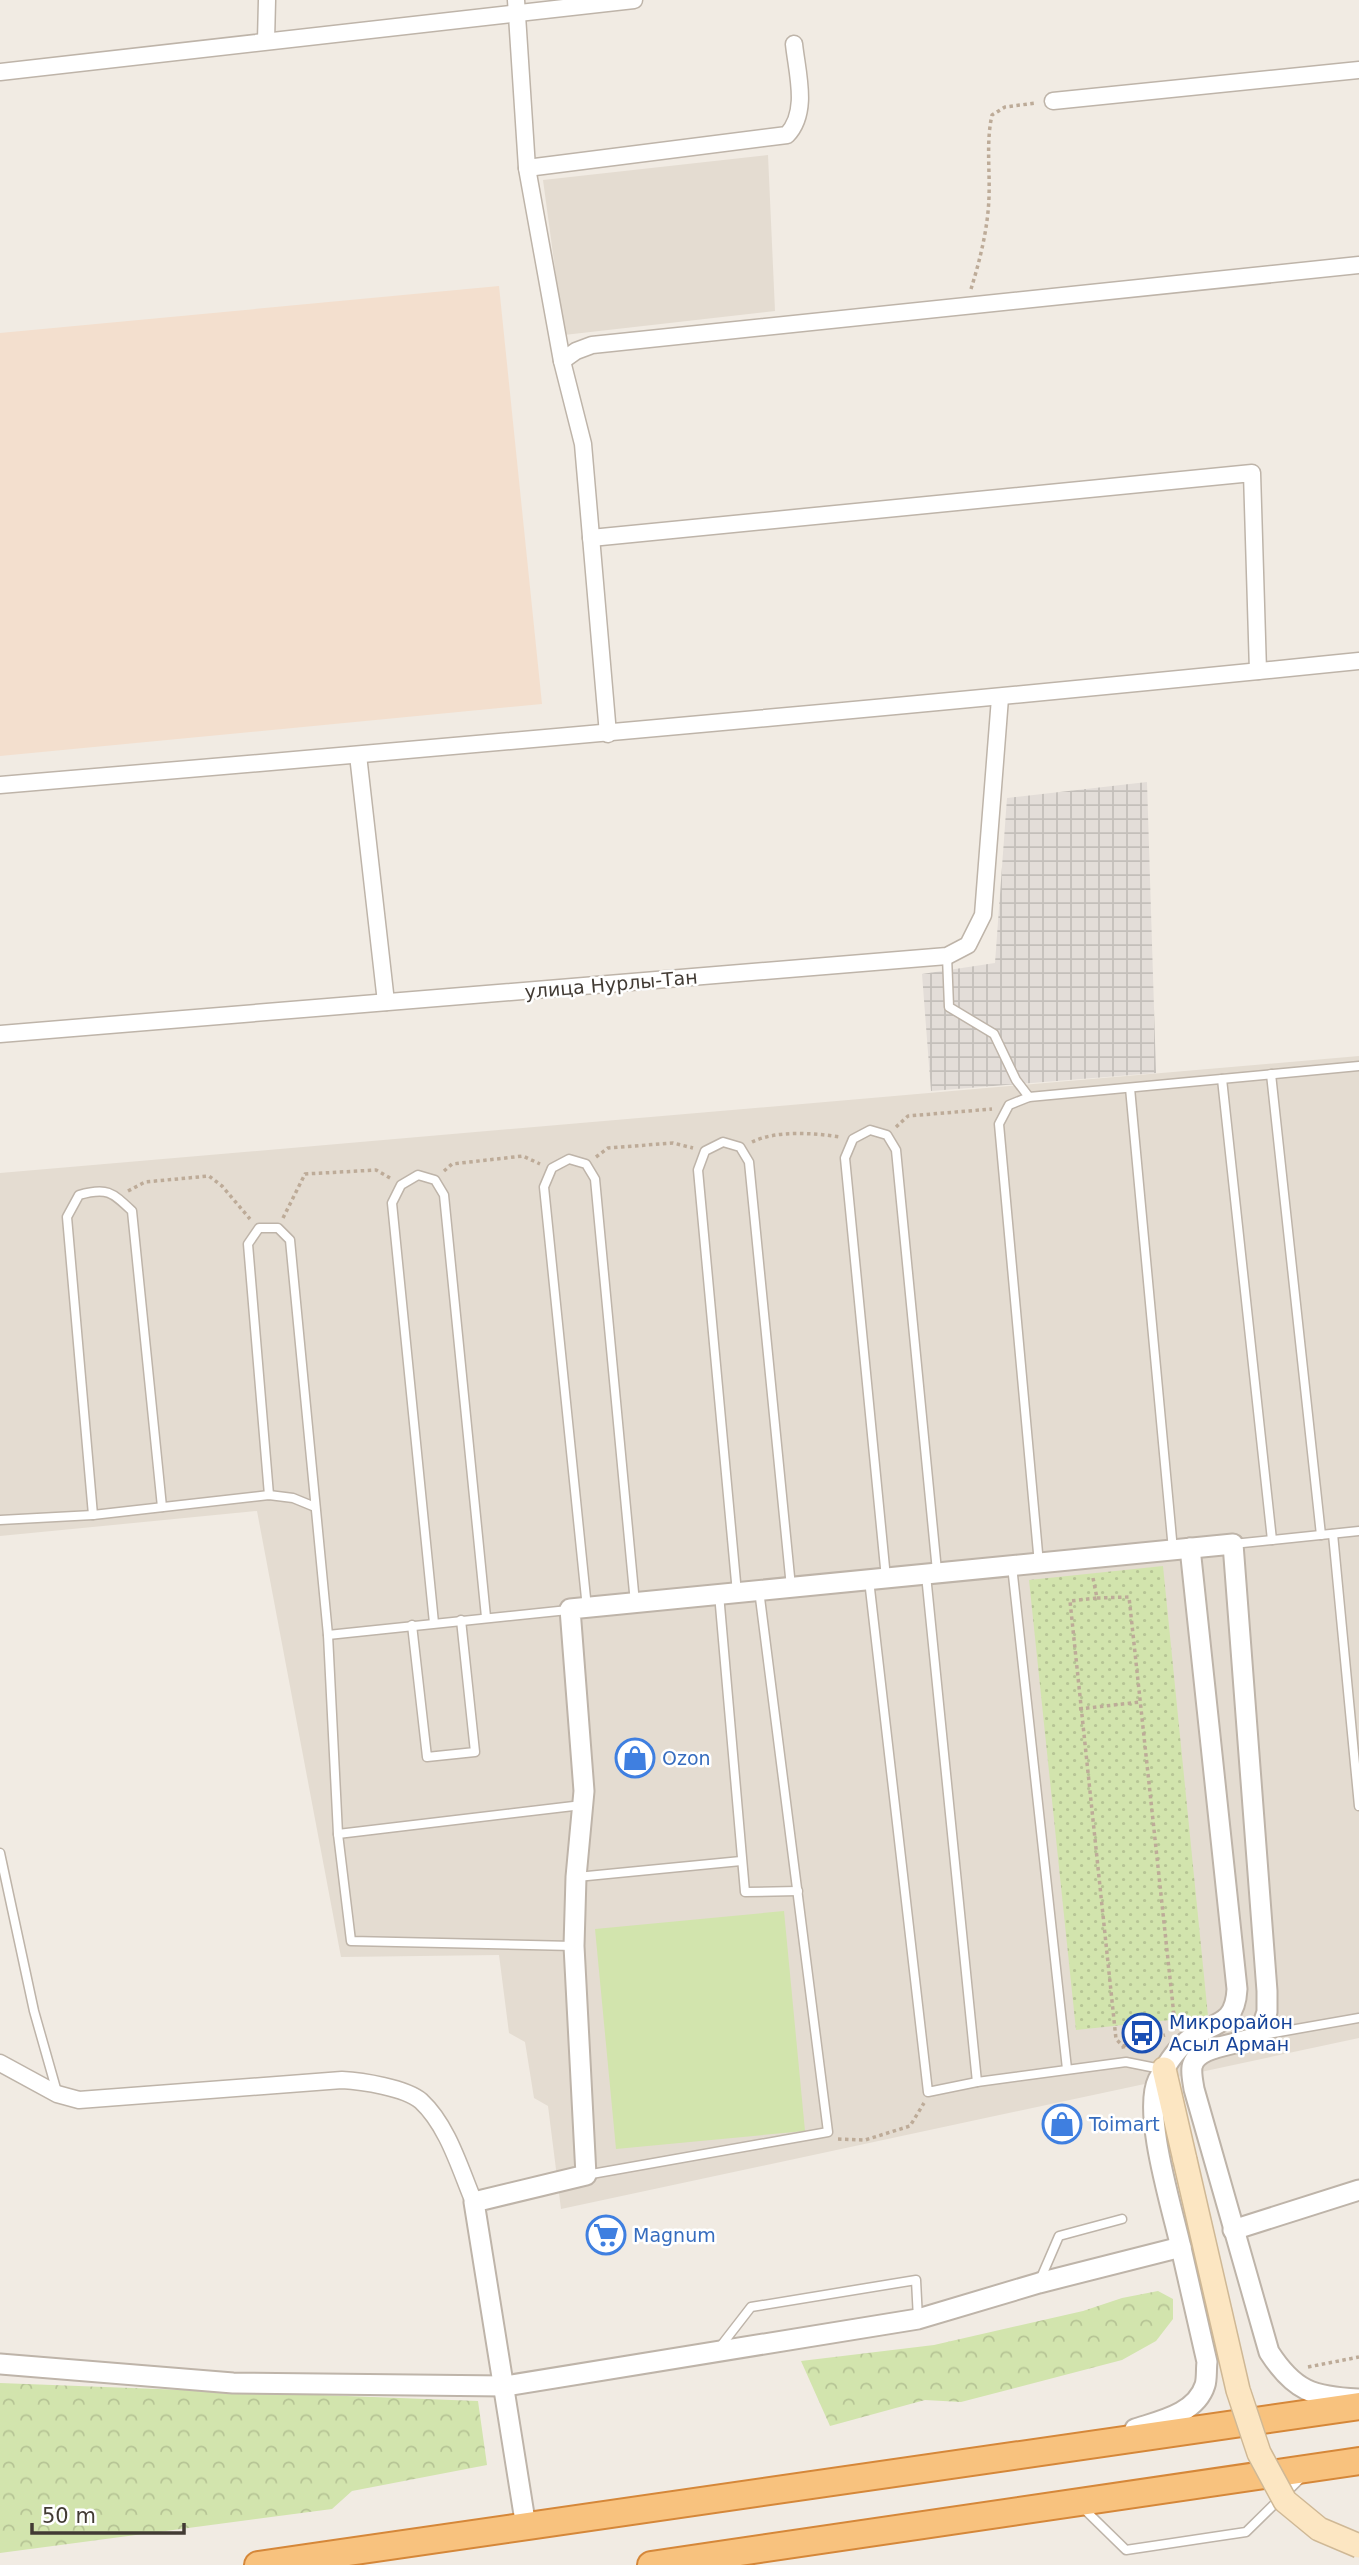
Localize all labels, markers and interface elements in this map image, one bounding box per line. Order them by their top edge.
street label: улица Нурлы-Тан [524,965,698,1003]
shop icon: Ozon [614,1737,656,1779]
place label: Ozon [662,1747,711,1769]
place label: Микрорайон Асыл Арман [1169,2011,1293,2055]
bus stop icon: Микрорайон Асыл Арман [1121,2012,1163,2054]
shop icon: Toimart [1041,2103,1083,2145]
place label: Toimart [1088,2113,1160,2135]
supermarket icon: Magnum [585,2214,627,2256]
place label: Magnum [633,2224,716,2246]
scale bar [32,2492,184,2536]
text: 50 m [42,2504,96,2528]

